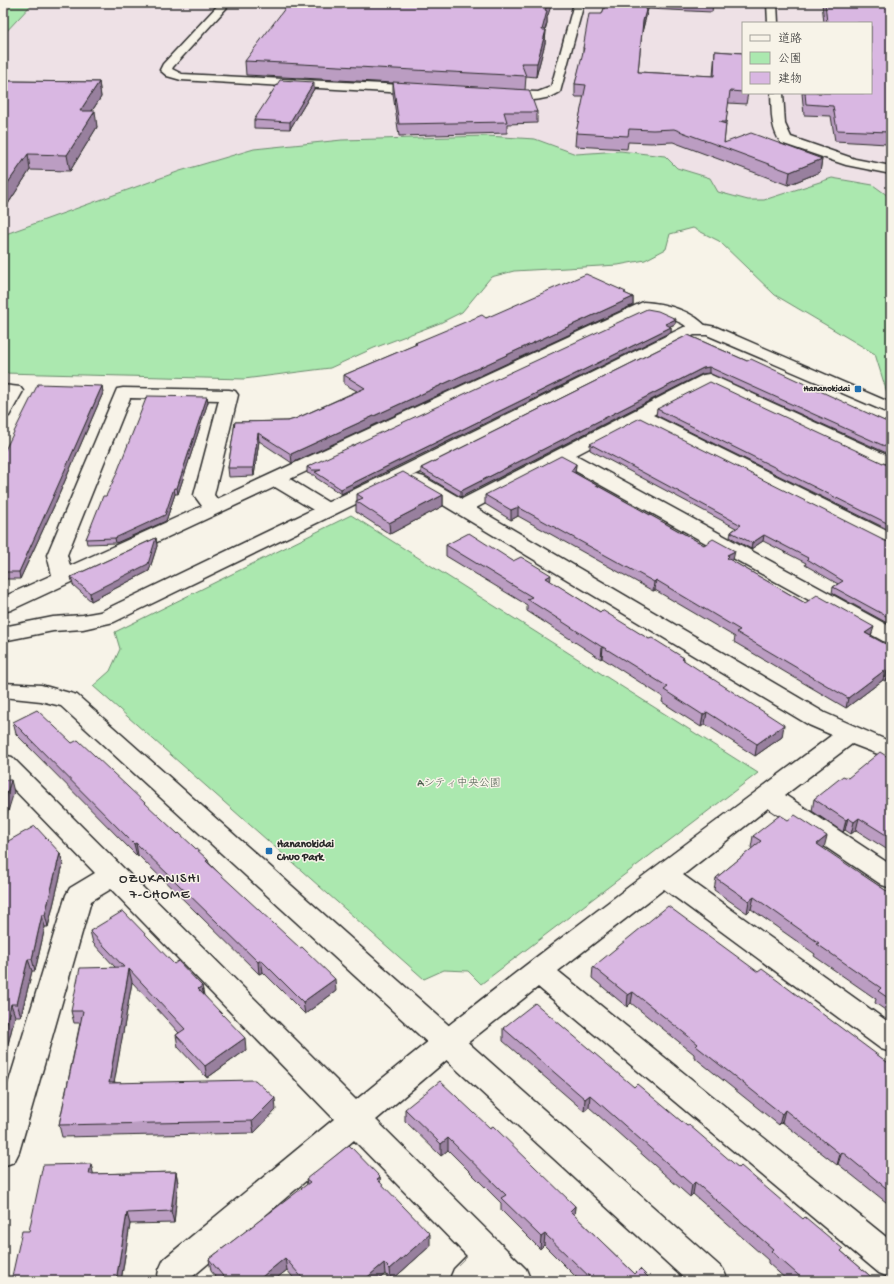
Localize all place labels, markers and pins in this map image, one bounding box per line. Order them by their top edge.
place label: Hananokidai [803,384,850,395]
marker: Hananokidai [853,384,863,394]
place label: Hananokidai Chuo Park [276,839,334,864]
marker: Hananokidai Chuo Park [264,846,274,856]

